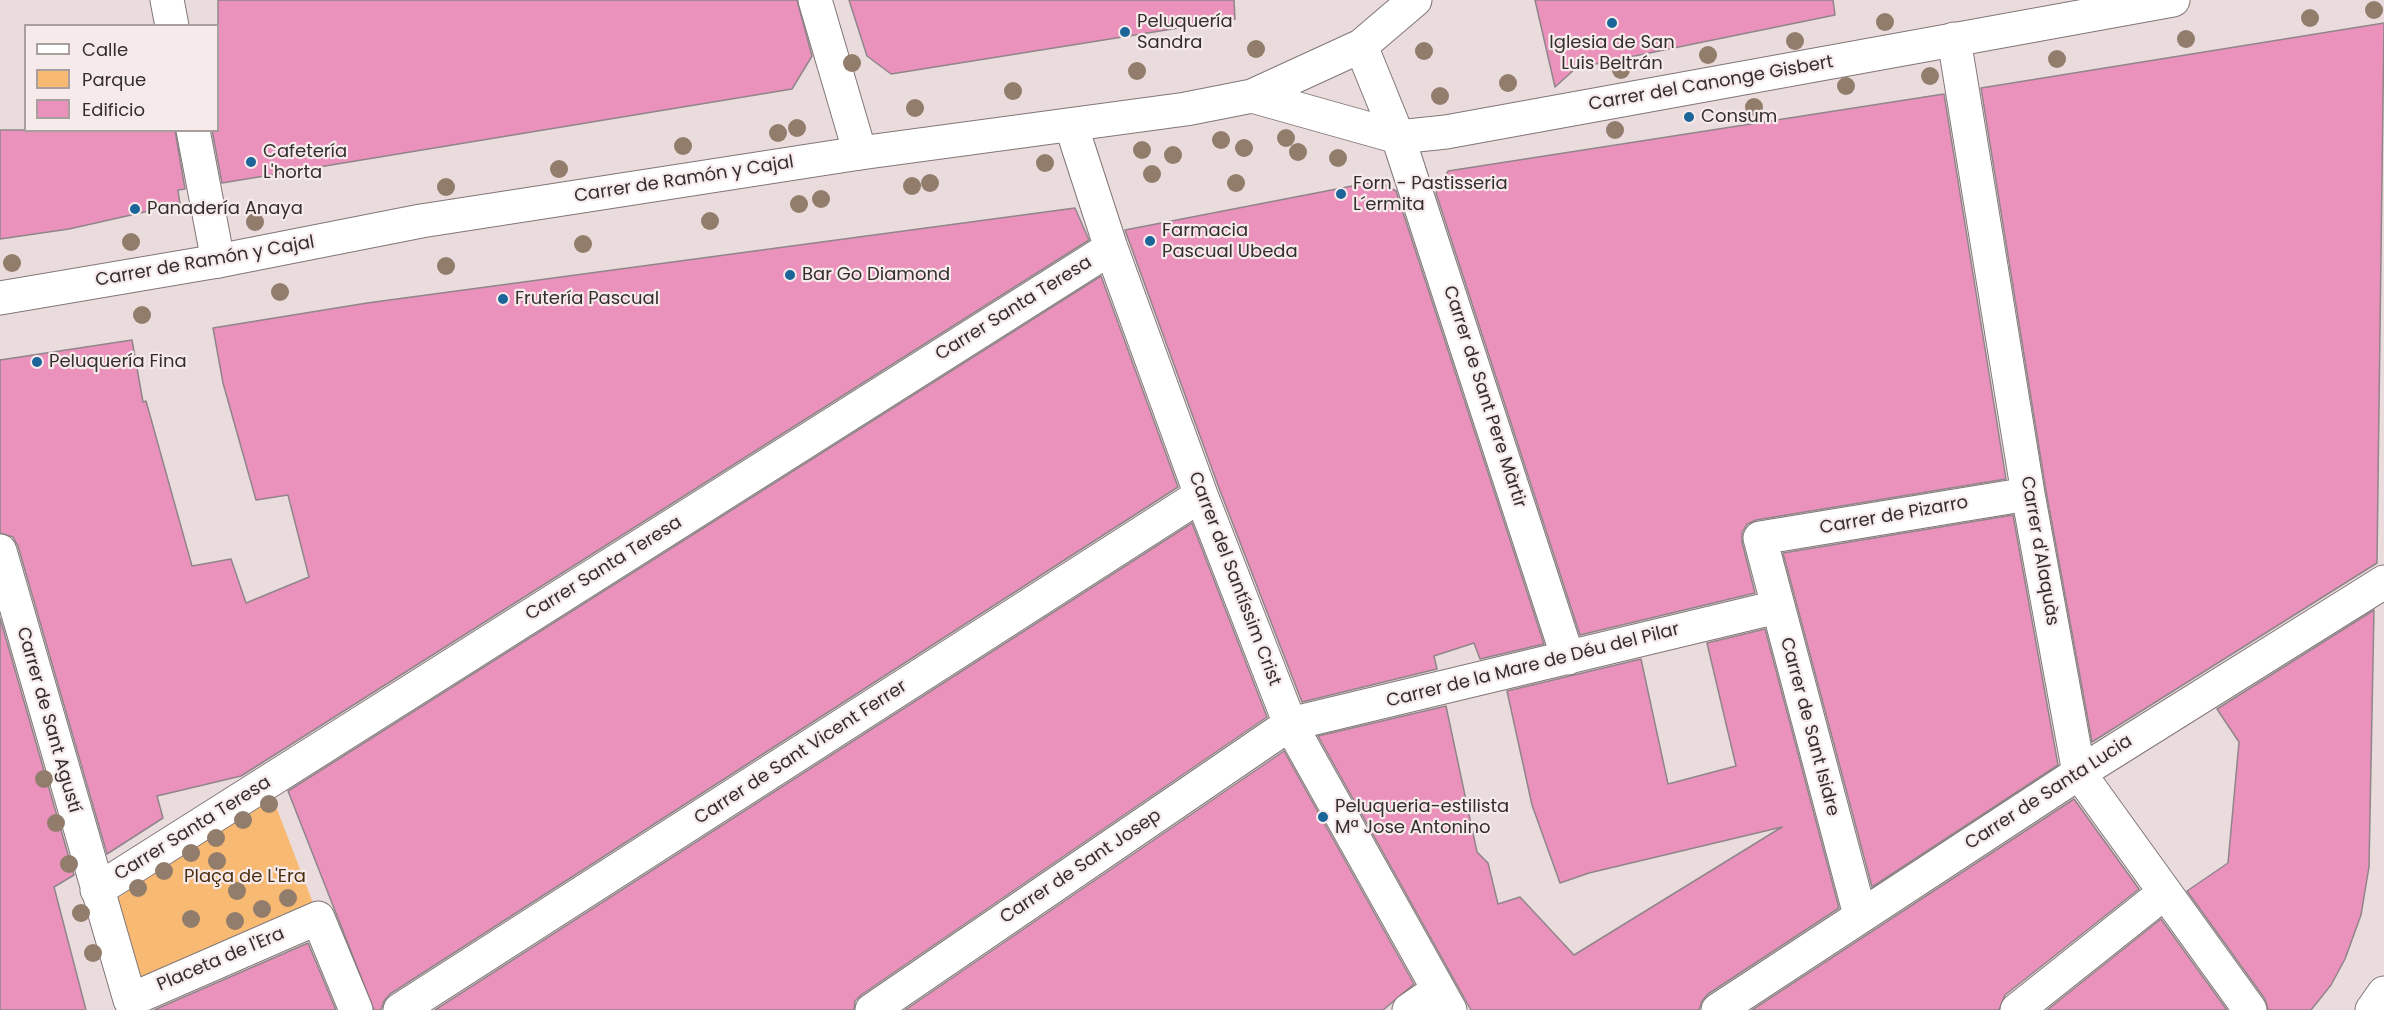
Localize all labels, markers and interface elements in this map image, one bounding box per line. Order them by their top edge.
place label: Peluquería Sandra [1137,11,1233,54]
marker: Iglesia de San Luis Beltrán [1605,16,1619,30]
legend [24,24,219,132]
marker: Peluquería Sandra [1118,25,1132,39]
place label: Iglesia de San Luis Beltrán [1549,32,1675,74]
text: Calle [82,37,128,62]
street label: Carrer del Canonge Gisbert [1587,52,1835,116]
text: Parque [82,67,146,92]
text: Edificio [82,97,145,122]
place label: Consum [1701,106,1777,128]
marker: Consum [1682,110,1696,124]
place label: Cafetería L'horta [263,141,347,184]
street label: Carrer de Ramón y Cajal [573,152,795,208]
marker: Cafetería L'horta [244,155,258,169]
place label: Forn - Pastisseria L´ermita [1353,173,1508,216]
marker: Forn - Pastisseria L´ermita [1334,187,1348,201]
place label: Panadería Anaya [147,198,303,220]
marker: Panadería Anaya [128,202,142,216]
place label: Farmacia Pascual Ubeda [1162,220,1298,262]
street label: Carrer de Ramón y Cajal [94,232,316,292]
marker: Farmacia Pascual Ubeda [1143,234,1157,248]
street label: Carrer Santa Teresa [932,252,1096,366]
place label: Bar Go Diamond [802,264,950,286]
marker: Bar Go Diamond [783,268,797,282]
street label: Carrer de Sant Pere Màrtir [1438,283,1530,511]
place label: Frutería Pascual [515,288,659,310]
marker: Frutería Pascual [496,292,510,306]
place label: Peluquería Fina [49,351,187,373]
marker: Peluquería Fina [30,355,44,369]
street label: Carrer del Santíssim Crist [1183,469,1285,689]
street label: Carrer d'Alaquàs [2015,475,2063,627]
street label: Carrer de Pizarro [1818,492,1970,540]
street label: Carrer Santa Teresa [522,512,686,626]
street label: Carrer de la Mare de Déu del Pilar [1384,619,1682,713]
street label: Carrer de Sant Agustí [11,625,85,815]
street label: Carrer de Sant Isidre [1775,635,1843,819]
street label: Carrer de Sant Vicent Ferrer [691,676,911,830]
street label: Carrer de Santa Lucia [1961,731,2137,855]
street label: Carrer Santa Teresa [111,772,275,886]
place label: Peluqueria-estilista Mª Jose Antonino [1335,796,1509,838]
street label: Carrer de Sant Josep [996,805,1166,929]
marker: Peluqueria-estilista Mª Jose Antonino [1316,810,1330,824]
park label: Plaça de L'Era [184,866,306,888]
street label: Placeta de l'Era [154,923,288,997]

